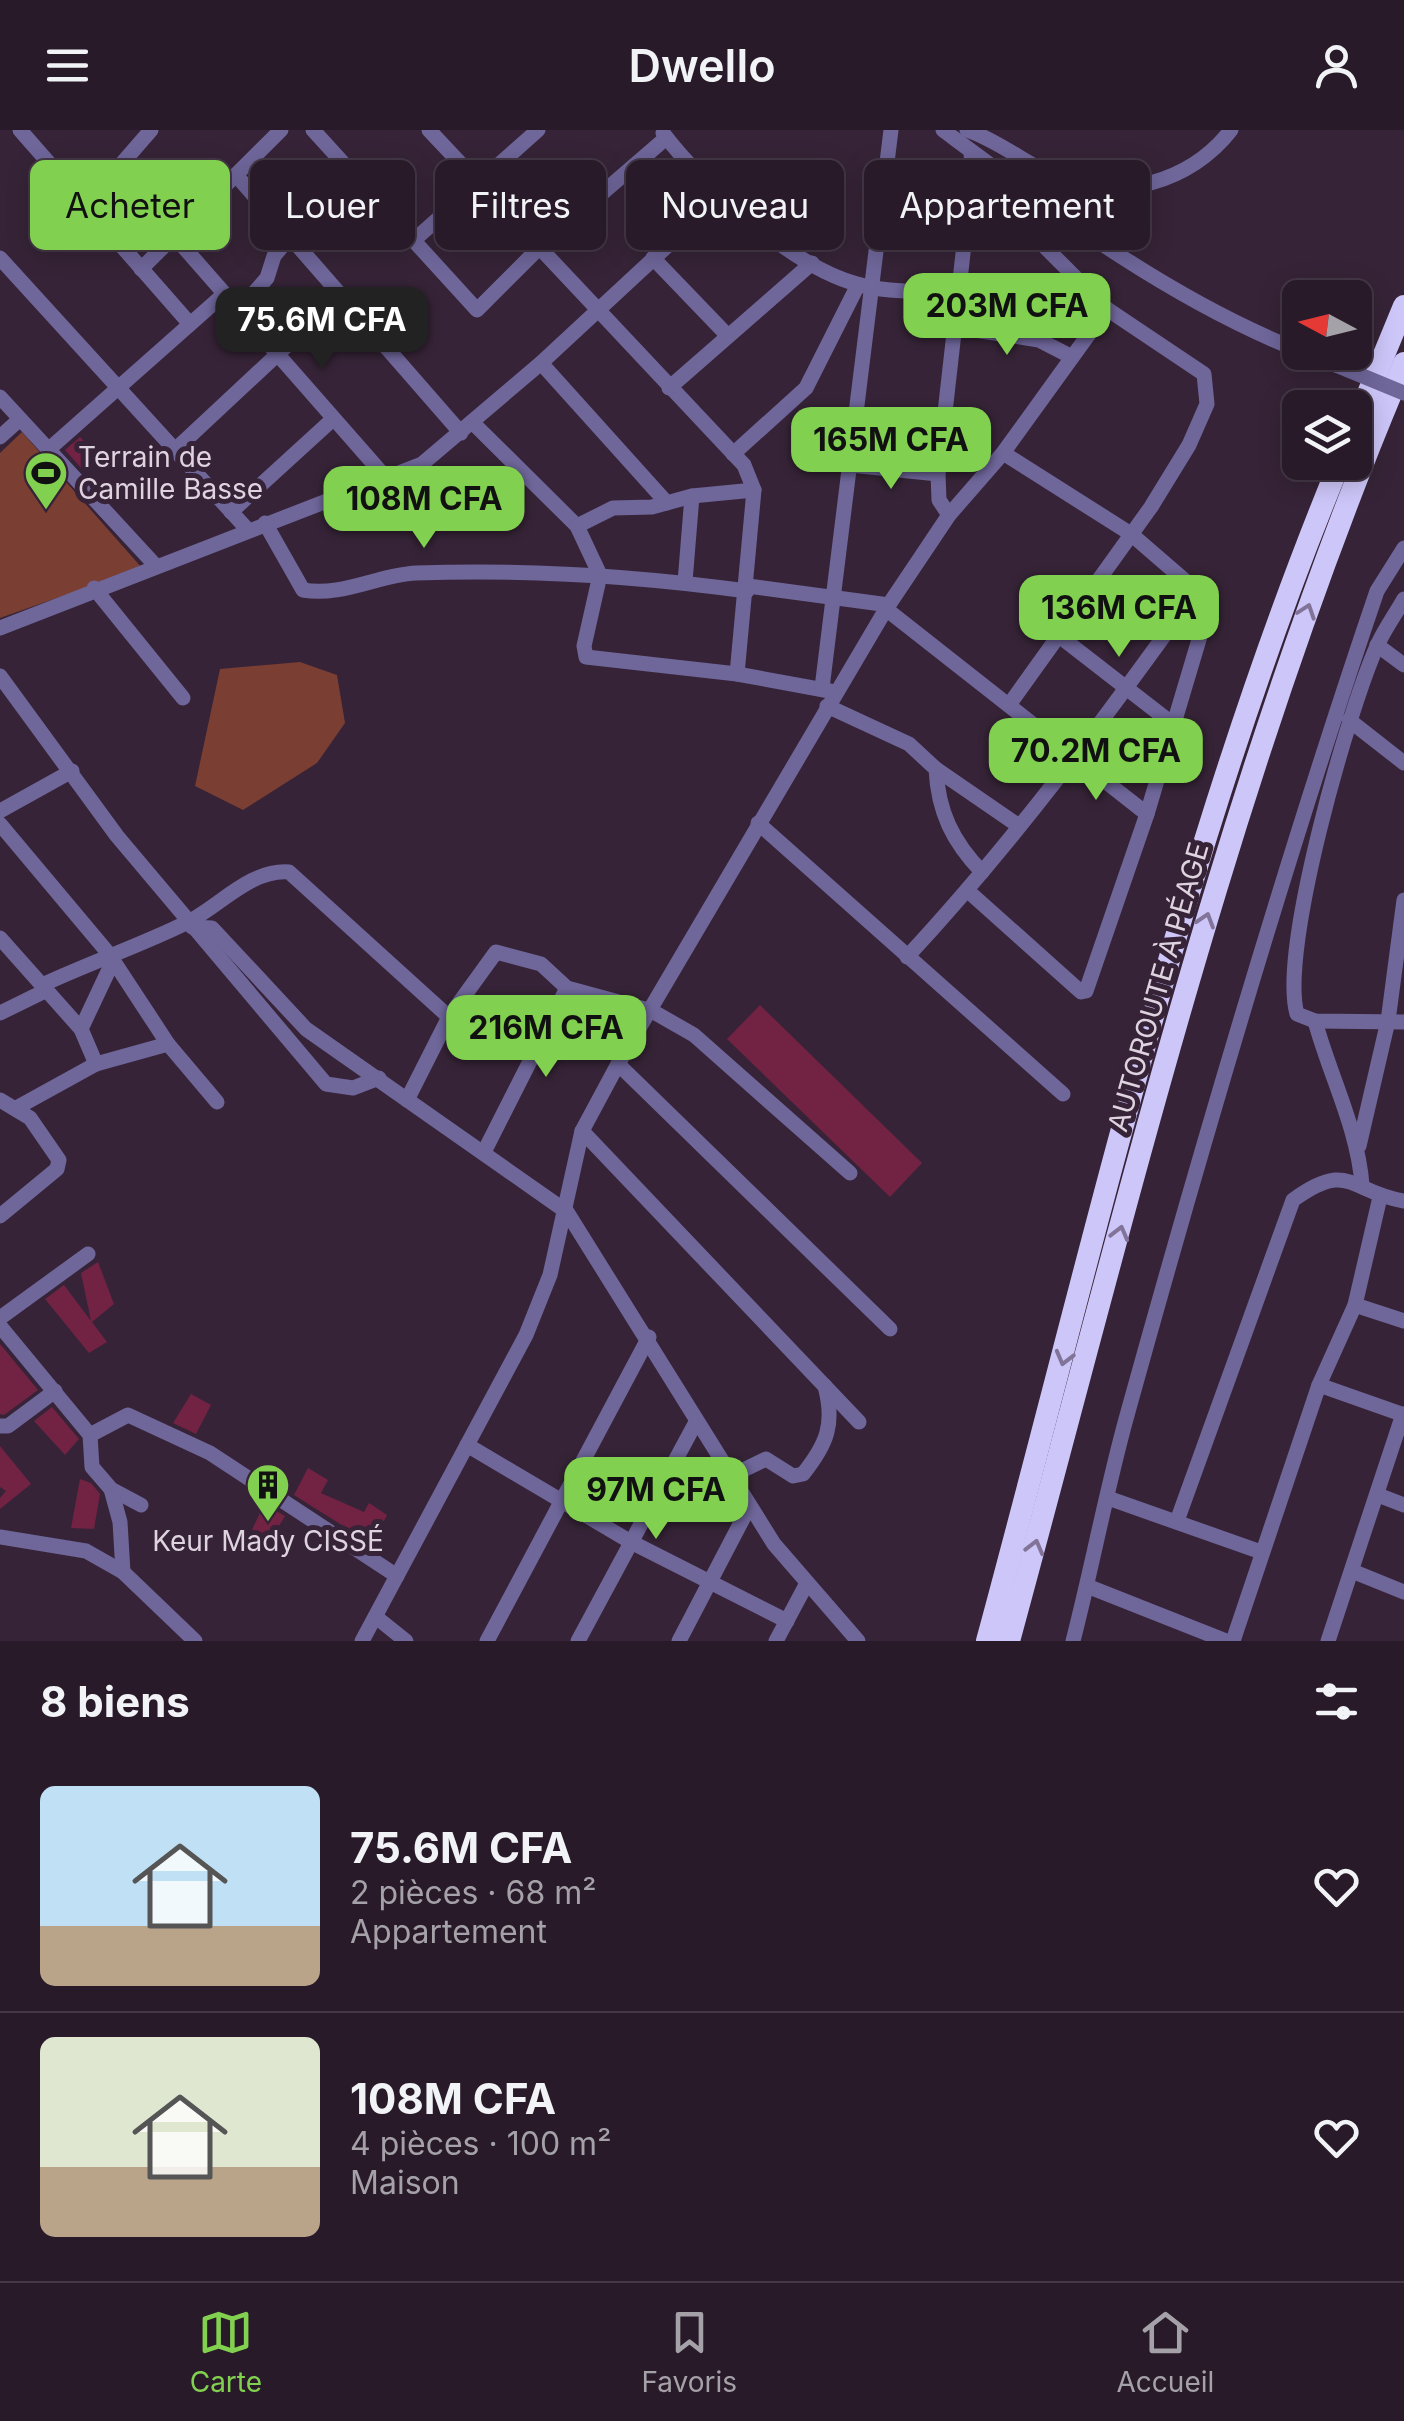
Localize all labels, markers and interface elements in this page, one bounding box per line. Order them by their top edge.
icon: menu [40,38,95,93]
text: Dwello [628,38,776,93]
icon: person [1309,38,1364,93]
chip: Acheter [30,160,230,250]
chip: Louer [250,160,415,250]
chip: Filtres [435,160,606,250]
chip: Nouveau [626,160,844,250]
chip: Appartement [864,160,1150,250]
pin: 203M CFA [904,273,1110,358]
north arrow [1282,280,1372,370]
map controls [1282,280,1372,480]
text: 203M CFA [925,286,1089,325]
pin: 75.6M CFA [208,287,436,372]
text: 75.6M CFA [237,300,407,339]
button: layers [1282,390,1372,480]
pin: 165M CFA [788,407,994,492]
text: 165M CFA [813,420,969,459]
place label: Terrain de Camille Basse [78,440,263,506]
sports icon: Terrain de Camille Basse [23,450,69,511]
pin: 108M CFA [321,466,527,551]
text: 108M CFA [345,479,503,518]
pin: 136M CFA [1016,575,1222,660]
text: 136M CFA [1041,588,1197,627]
one-way arrow [1295,604,1316,621]
pin: 70.2M CFA [982,718,1210,803]
text: 70.2M CFA [1011,731,1181,770]
street label: AUTOROUTE À PÉAGE [1099,838,1216,1136]
one-way arrow [1194,912,1215,929]
pin: 216M CFA [443,995,649,1080]
text: 216M CFA [468,1008,624,1047]
one-way arrow [1108,1225,1129,1242]
one-way arrow [1054,1349,1075,1366]
pin: 97M CFA [564,1457,748,1542]
building icon: Keur Mady CISSÉ [245,1462,291,1523]
text: 97M CFA [586,1470,726,1509]
place label: Keur Mady CISSÉ [152,1523,384,1558]
one-way arrow [1023,1539,1044,1556]
icon: filters [1309,1674,1364,1729]
text: 8 biens [40,1676,190,1727]
text: 75.6M CFA [350,1822,572,1873]
icon: home [120,1826,240,1946]
icon: heart [1309,1859,1364,1914]
text: 2 pièces · 68 m² [350,1873,596,1912]
text: Appartement [350,1912,547,1951]
text: 108M CFA [350,2073,556,2124]
icon: home [120,2077,240,2197]
icon: heart [1309,2110,1364,2165]
text: 4 pièces · 100 m² [350,2124,611,2163]
text: Maison [350,2163,460,2202]
tab: Carte [190,2305,262,2399]
tab: Favoris [641,2305,737,2399]
tab: Accueil [1117,2305,1214,2399]

